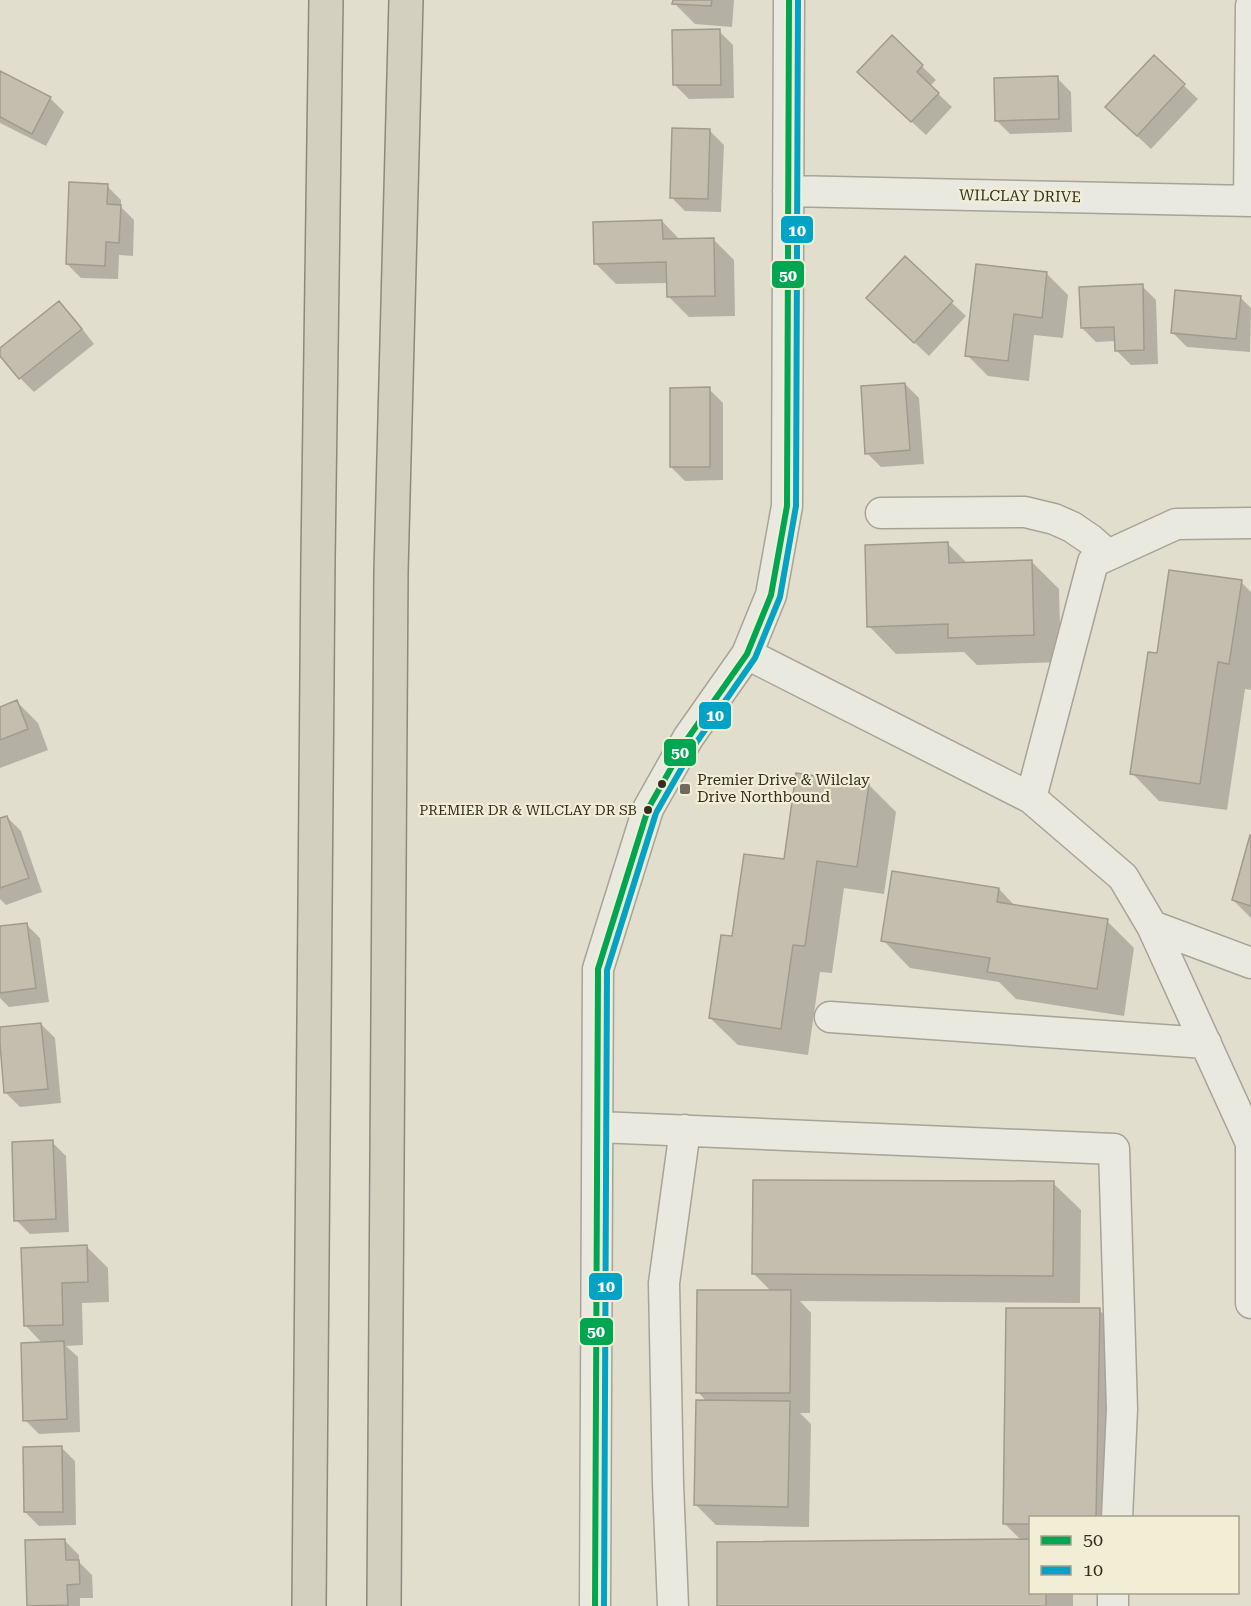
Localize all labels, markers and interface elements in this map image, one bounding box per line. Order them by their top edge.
street label: WILCLAY DRIVE [959,186,1081,206]
line badge: 10 [780,215,814,244]
text: 10 [788,221,806,240]
line badge: 50 [771,260,805,289]
text: 50 [779,266,797,285]
line badge: 10 [698,701,732,730]
text: 10 [706,706,724,725]
line badge: 50 [663,738,697,767]
text: 50 [671,743,689,762]
place label: Premier Drive & Wilclay Drive Northbound [697,771,870,806]
unlabelled marker [656,778,668,790]
marker: Premier Drive & Wilclay Drive Northbound [678,782,692,796]
place label: PREMIER DR & WILCLAY DR SB [419,802,637,818]
marker: PREMIER DR & WILCLAY DR SB [642,804,654,816]
line badge: 10 [588,1272,623,1301]
text: 10 [597,1277,615,1296]
line badge: 50 [579,1317,614,1346]
text: 50 [587,1322,605,1341]
legend [1029,1516,1239,1594]
text: 50 [1083,1529,1103,1550]
text: 10 [1083,1559,1103,1580]

